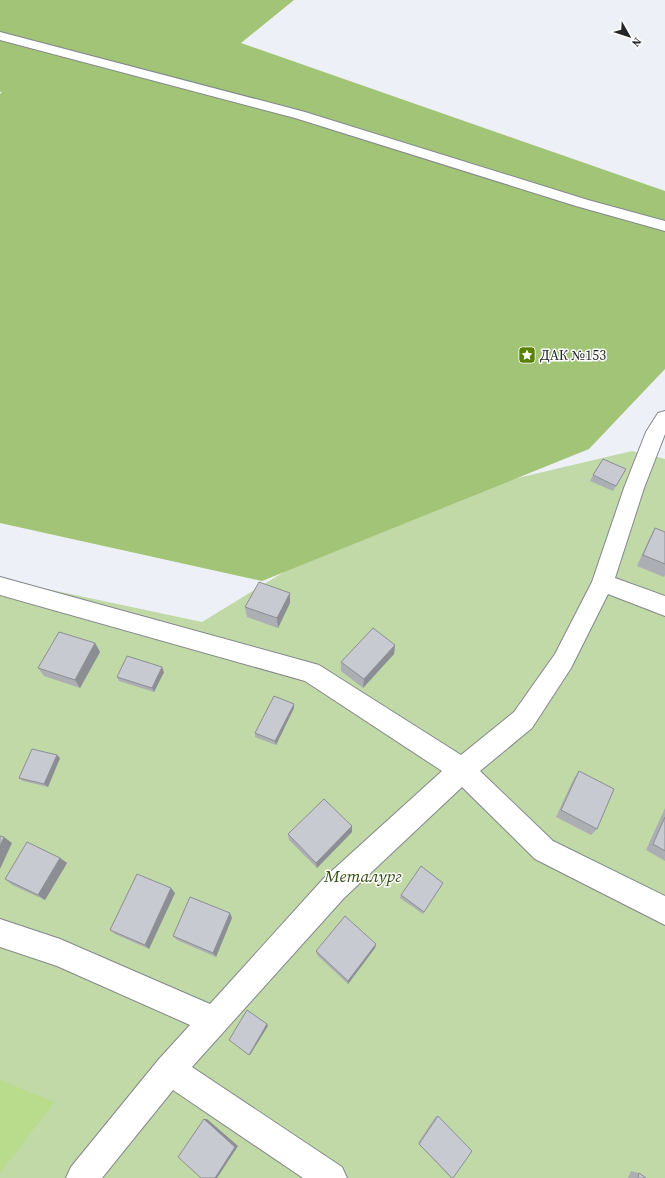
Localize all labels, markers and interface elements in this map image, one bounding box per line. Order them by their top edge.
north arrow [609,16,649,56]
text: N [628,34,645,50]
place icon: ДАК №153 [517,345,537,365]
place label: ДАК №153 [540,345,606,365]
park label: Металург [323,864,402,888]

